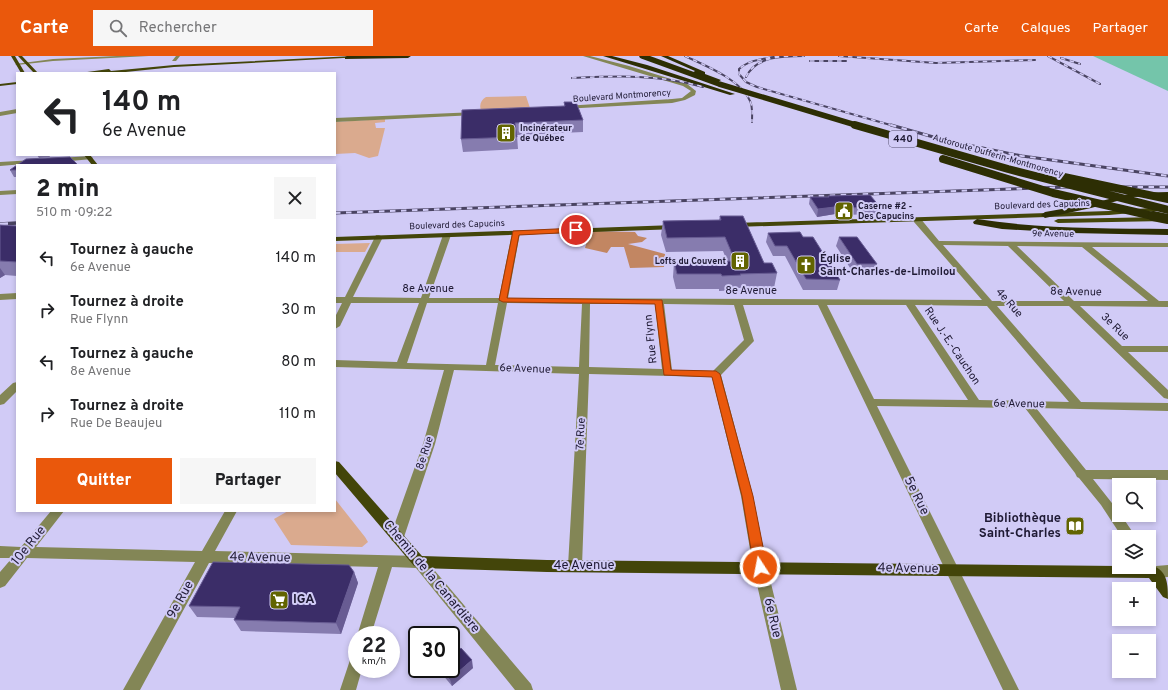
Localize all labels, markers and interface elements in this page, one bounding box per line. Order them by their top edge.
search box [93,10,373,46]
text: Carte [20,16,69,40]
icon: search [107,17,129,39]
text: Rechercher [139,19,217,38]
text: Carte [964,20,999,37]
text: Calques [1021,20,1071,37]
text: Partager [1093,20,1148,37]
text: 140 m [102,85,181,121]
street label: Boulevard Montmorency [572,87,672,105]
icon: left [36,88,88,140]
text: 6e Avenue [102,120,186,143]
building icon: Incinérateur de Québec [495,122,517,144]
place label: Incinérateur de Québec [520,123,572,144]
road number: 440 [889,131,917,147]
street label: Autoroute Dufferin-Montmorency [931,132,1065,180]
text: 2 min [36,175,100,205]
button: close [274,177,316,219]
street label: Boulevard des Capucins [994,198,1090,212]
public building icon: Caserne #2 - Des Capucins [833,200,855,222]
place label: Caserne #2 - Des Capucins [858,201,914,222]
text: 510 m · 09:22 [36,205,112,221]
pin [559,213,593,247]
street label: Boulevard des Capucins [409,218,505,232]
icon: arrive [565,219,587,241]
street label: 9e Avenue [1032,228,1074,240]
text: Tournez à gauche [70,241,194,260]
icon: left [36,247,58,269]
text: 140 m [276,249,316,268]
building icon: Lofts du Couvent [729,250,751,272]
place label: Église Saint-Charles-de-Limoilou [820,251,956,279]
church icon: Église Saint-Charles-de-Limoilou [795,254,817,276]
place label: Lofts du Couvent [655,256,726,267]
text: 6e Avenue [70,260,131,276]
street label: 8e Avenue [402,282,454,296]
street label: 8e Avenue [725,284,777,298]
street label: 4e Rue [992,285,1026,321]
street label: 8e Avenue [1050,285,1102,299]
text: Tournez à droite [70,293,184,312]
icon: right [36,299,58,321]
text: 30 m [281,301,316,320]
street label: Rue J.-E.-Cauchon [921,304,983,388]
street label: 3e Rue [1098,310,1132,344]
text: Rue Flynn [70,312,128,328]
street label: Rue Flynn [641,314,661,364]
text: Tournez à gauche [70,345,194,364]
icon: left [36,351,58,373]
text: 80 m [281,353,316,372]
street label: 6e Avenue [499,361,551,377]
text: 8e Avenue [70,364,131,380]
text: Tournez à droite [70,397,184,416]
street label: 6e Avenue [993,397,1045,411]
icon: right [36,403,58,425]
text: 110 m [279,405,316,424]
text: Rue De Beaujeu [70,416,162,432]
street label: 7e Rue [573,417,589,451]
street label: 8e Rue [413,434,437,472]
button: Quitter [36,458,172,504]
button: Partager [180,458,316,504]
street label: 5e Rue [900,474,932,518]
map controls [1112,478,1156,678]
button: search [1112,478,1156,522]
place label: Bibliothèque Saint-Charles [979,511,1061,542]
library icon: Bibliothèque Saint-Charles [1064,515,1086,537]
street label: Chemin de la Canardière [379,517,483,637]
street label: 10e Rue [8,523,50,569]
button: layers [1112,530,1156,574]
position arrow [739,546,781,588]
street label: 4e Avenue [229,549,291,567]
street label: 4e Avenue [553,558,615,574]
street label: 4e Avenue [877,560,939,578]
street label: 9e Rue [164,578,198,622]
button: + [1112,582,1156,626]
supermarket icon: IGA [268,589,290,611]
place label: IGA [293,592,315,608]
street label: 6e Rue [760,596,784,640]
speed limit sign: 30 [408,626,460,678]
text: 22 [362,634,386,660]
button: − [1112,634,1156,678]
text: km/h [362,655,386,668]

